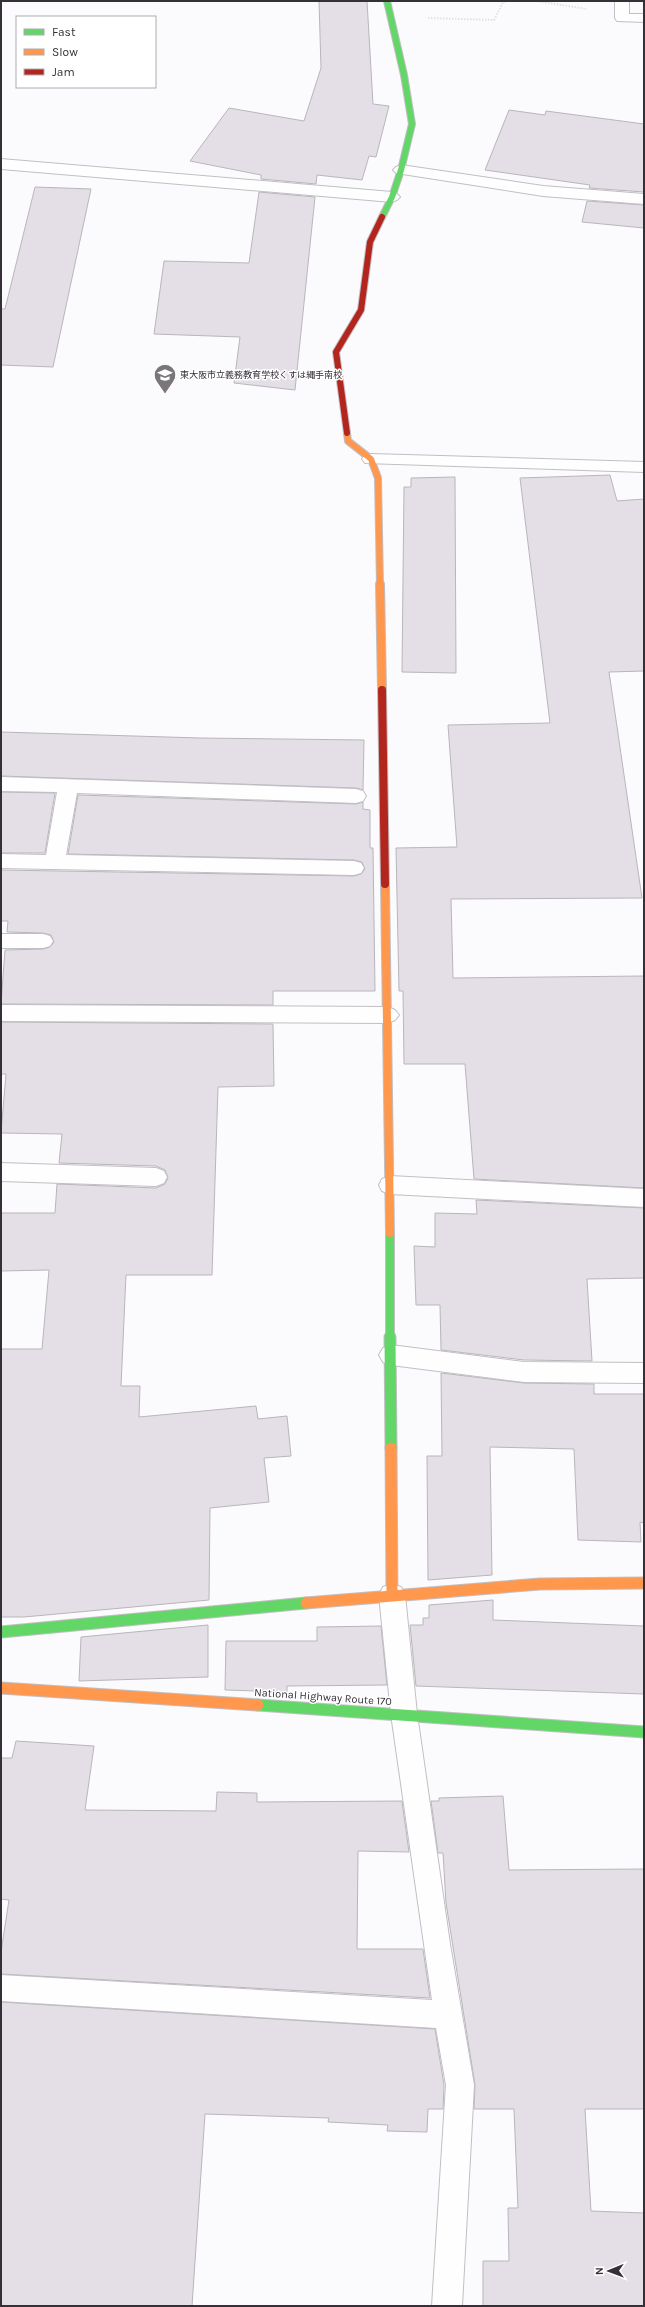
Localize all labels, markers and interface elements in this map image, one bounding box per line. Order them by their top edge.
legend [16,16,156,88]
text: Fast [52,25,76,39]
text: Slow [52,45,78,59]
text: Jam [52,65,75,79]
school or university icon: 東大阪市立義務教育学校くすは縄手南校 [152,362,178,395]
place label: 東大阪市立義務教育学校くすは縄手南校 [180,370,342,380]
street label: National Highway Route 170 [254,1686,392,1708]
north arrow [589,2251,629,2291]
text: N [593,2267,606,2275]

